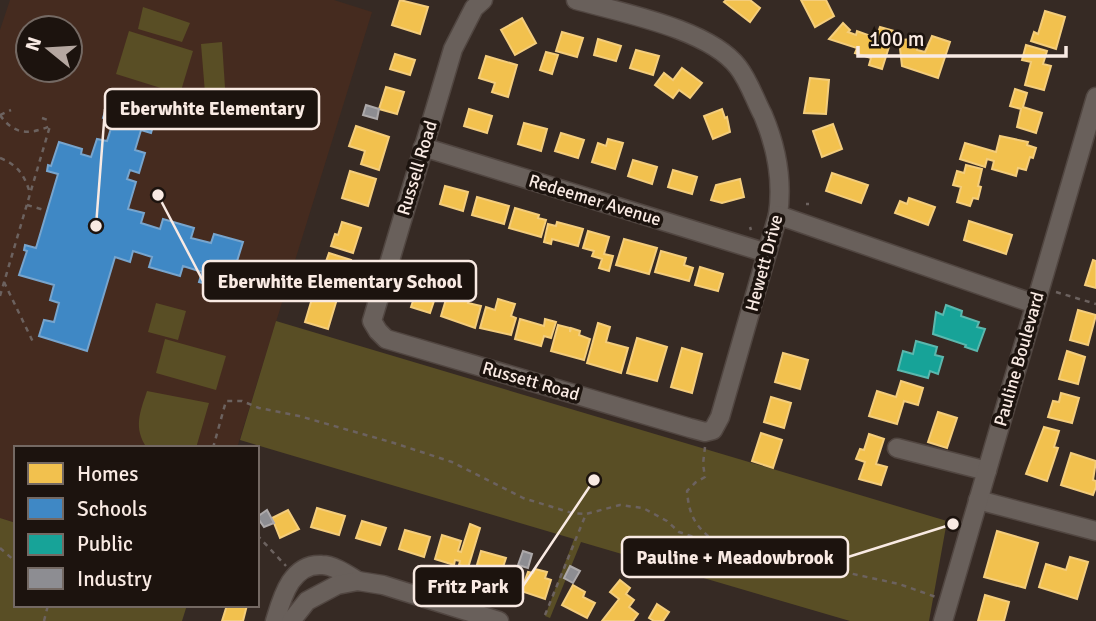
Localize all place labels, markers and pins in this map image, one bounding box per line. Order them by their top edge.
callout: Eberwhite Elementary [105,89,319,129]
callout: Eberwhite Elementary School [203,261,476,301]
callout: Pauline + Meadowbrook [622,537,848,577]
callout: Fritz Park [414,566,523,606]

